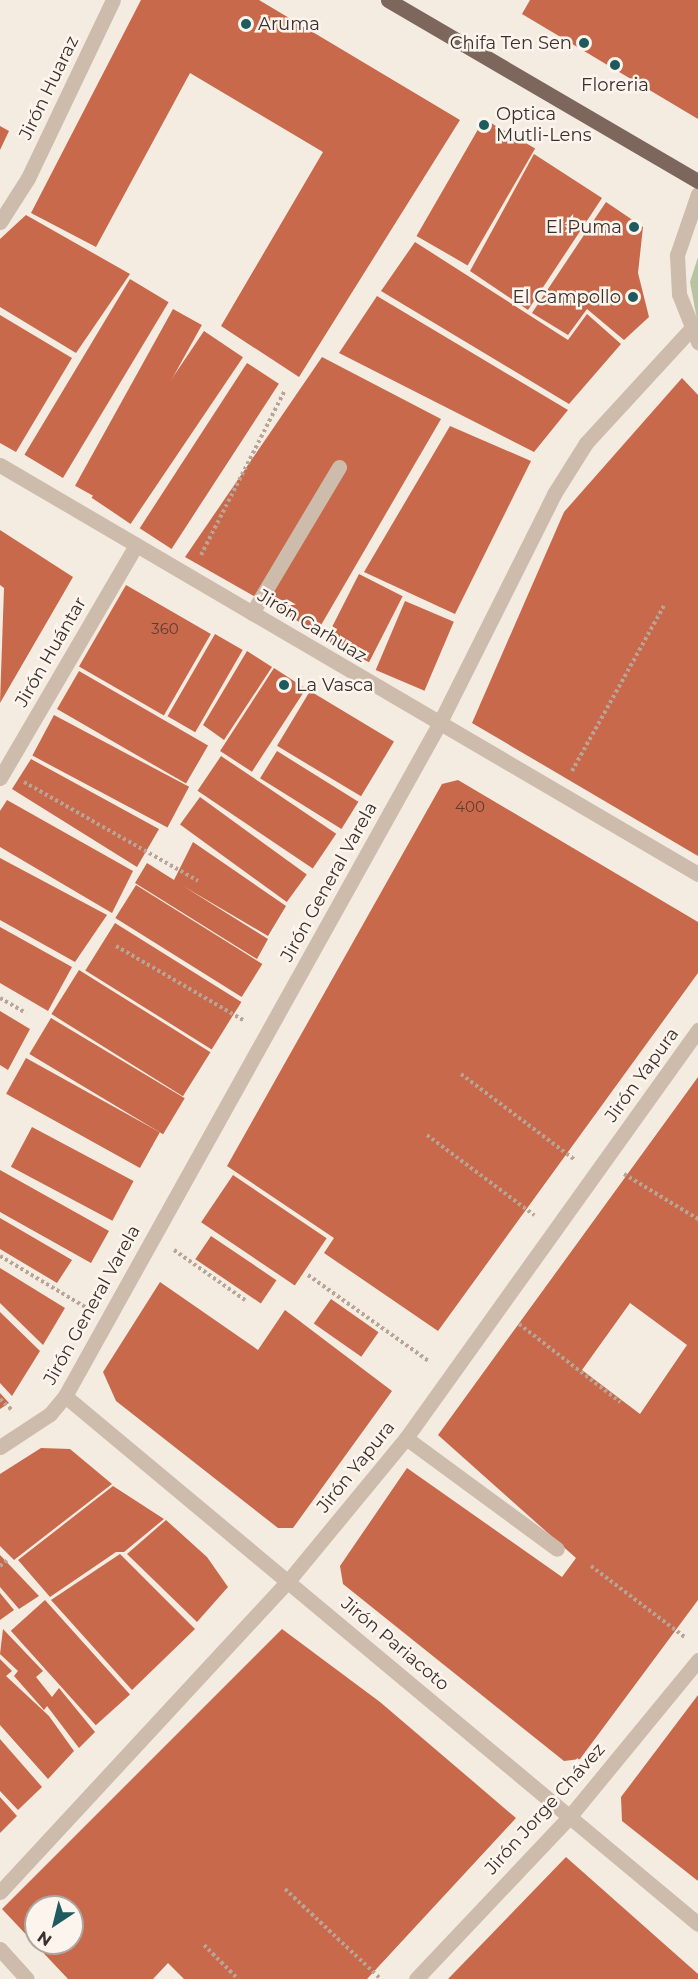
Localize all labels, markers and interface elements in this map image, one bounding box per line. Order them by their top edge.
place label: Aruma [258,13,320,35]
marker: Aruma [239,17,253,31]
place label: Chifa Ten Sen [450,32,572,54]
street label: Jirón Huaraz [15,33,83,143]
marker: Chifa Ten Sen [577,36,591,50]
marker: Floreria [608,58,622,72]
place label: Floreria [581,74,649,96]
place label: Optica Mutli-Lens [496,104,591,146]
marker: Optica Mutli-Lens [477,118,491,132]
place label: El Puma [546,216,622,238]
marker: El Puma [627,220,641,234]
place label: El Campollo [513,286,621,308]
marker: El Campollo [626,290,640,304]
street label: Jirón Carhuaz [254,585,370,667]
street label: Jirón Huántar [11,593,91,711]
house number: 360 [151,620,179,638]
place label: La Vasca [296,674,374,696]
marker: La Vasca [277,678,291,692]
street label: Jirón General Varela [276,798,382,966]
house number: 400 [455,798,485,816]
street label: Jirón Yapura [601,1024,683,1126]
street label: Jirón General Varela [39,1221,145,1389]
street label: Jirón Yapura [313,1417,399,1517]
street label: Jirón Pariacoto [337,1593,453,1695]
street label: Jirón Jorge Chávez [480,1739,610,1879]
north arrow [24,1895,84,1955]
text: N [34,1927,55,1950]

